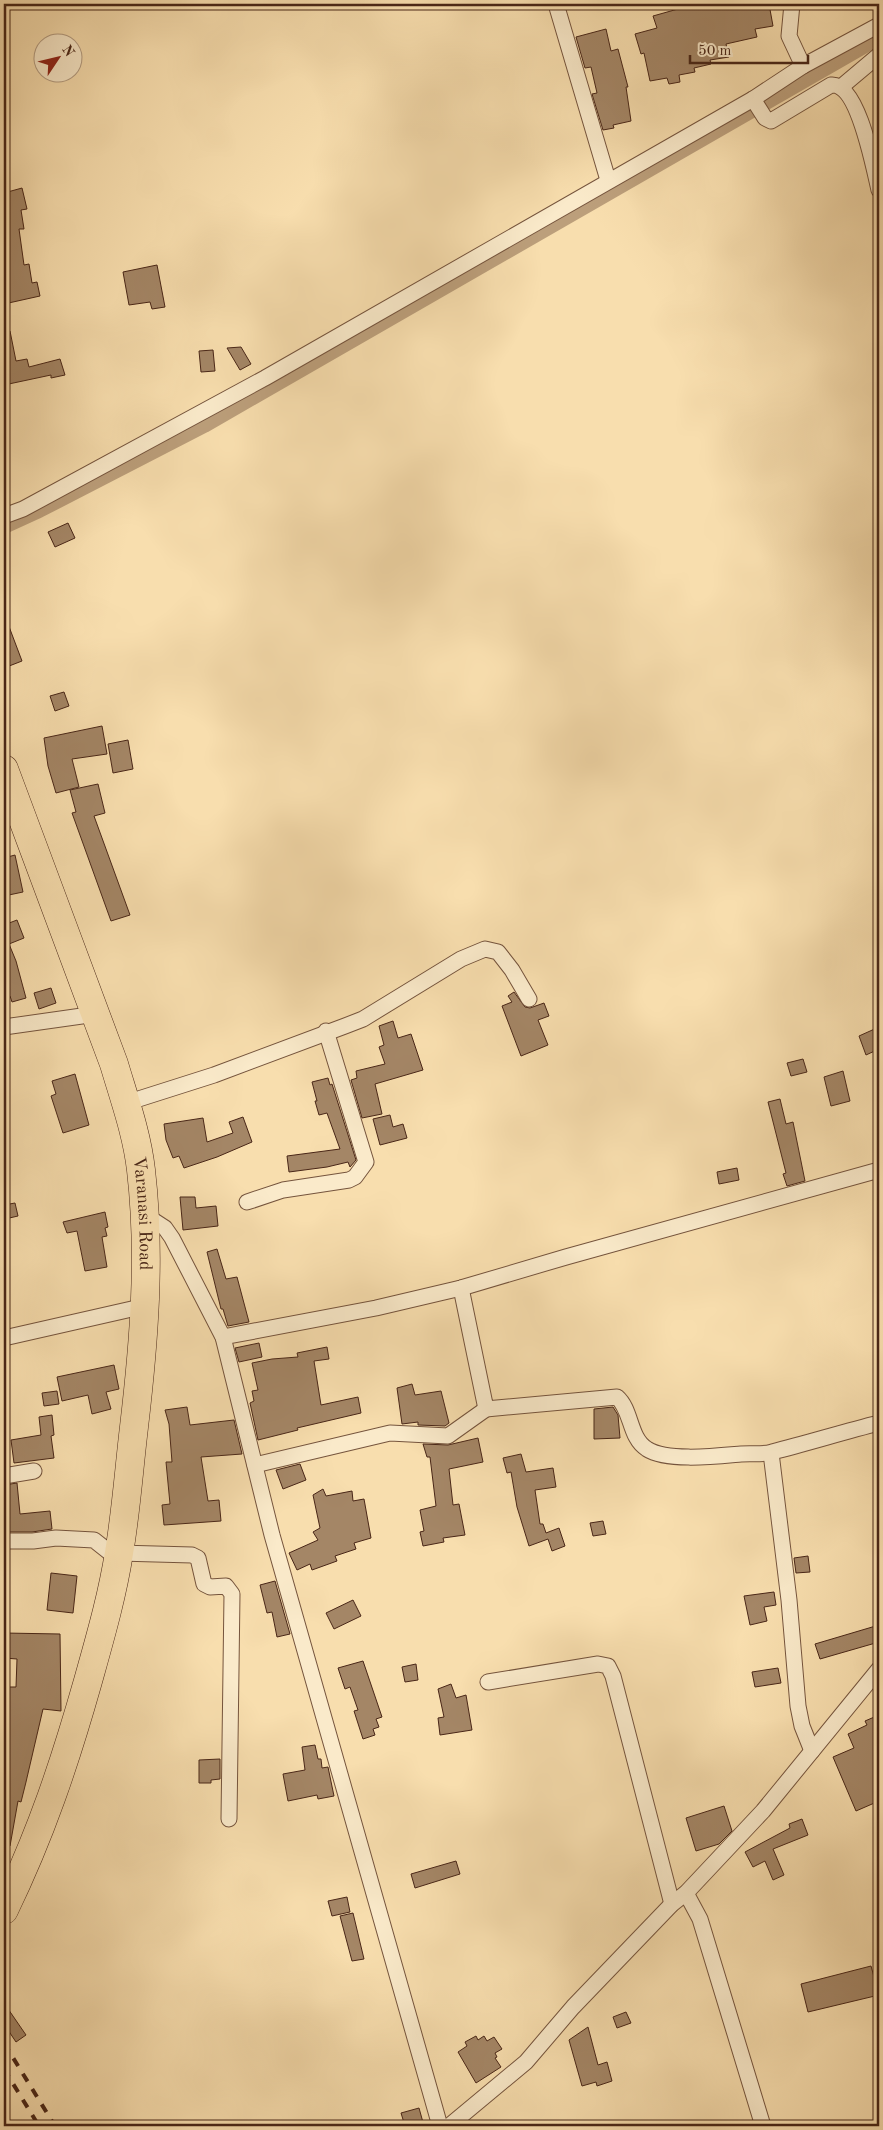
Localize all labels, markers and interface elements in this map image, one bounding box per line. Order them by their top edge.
north arrow [32,32,82,82]
scale bar [690,32,808,64]
text: N [59,43,77,60]
text: 50 m [698,44,732,59]
street label: Varanasi Road [129,1156,154,1271]

